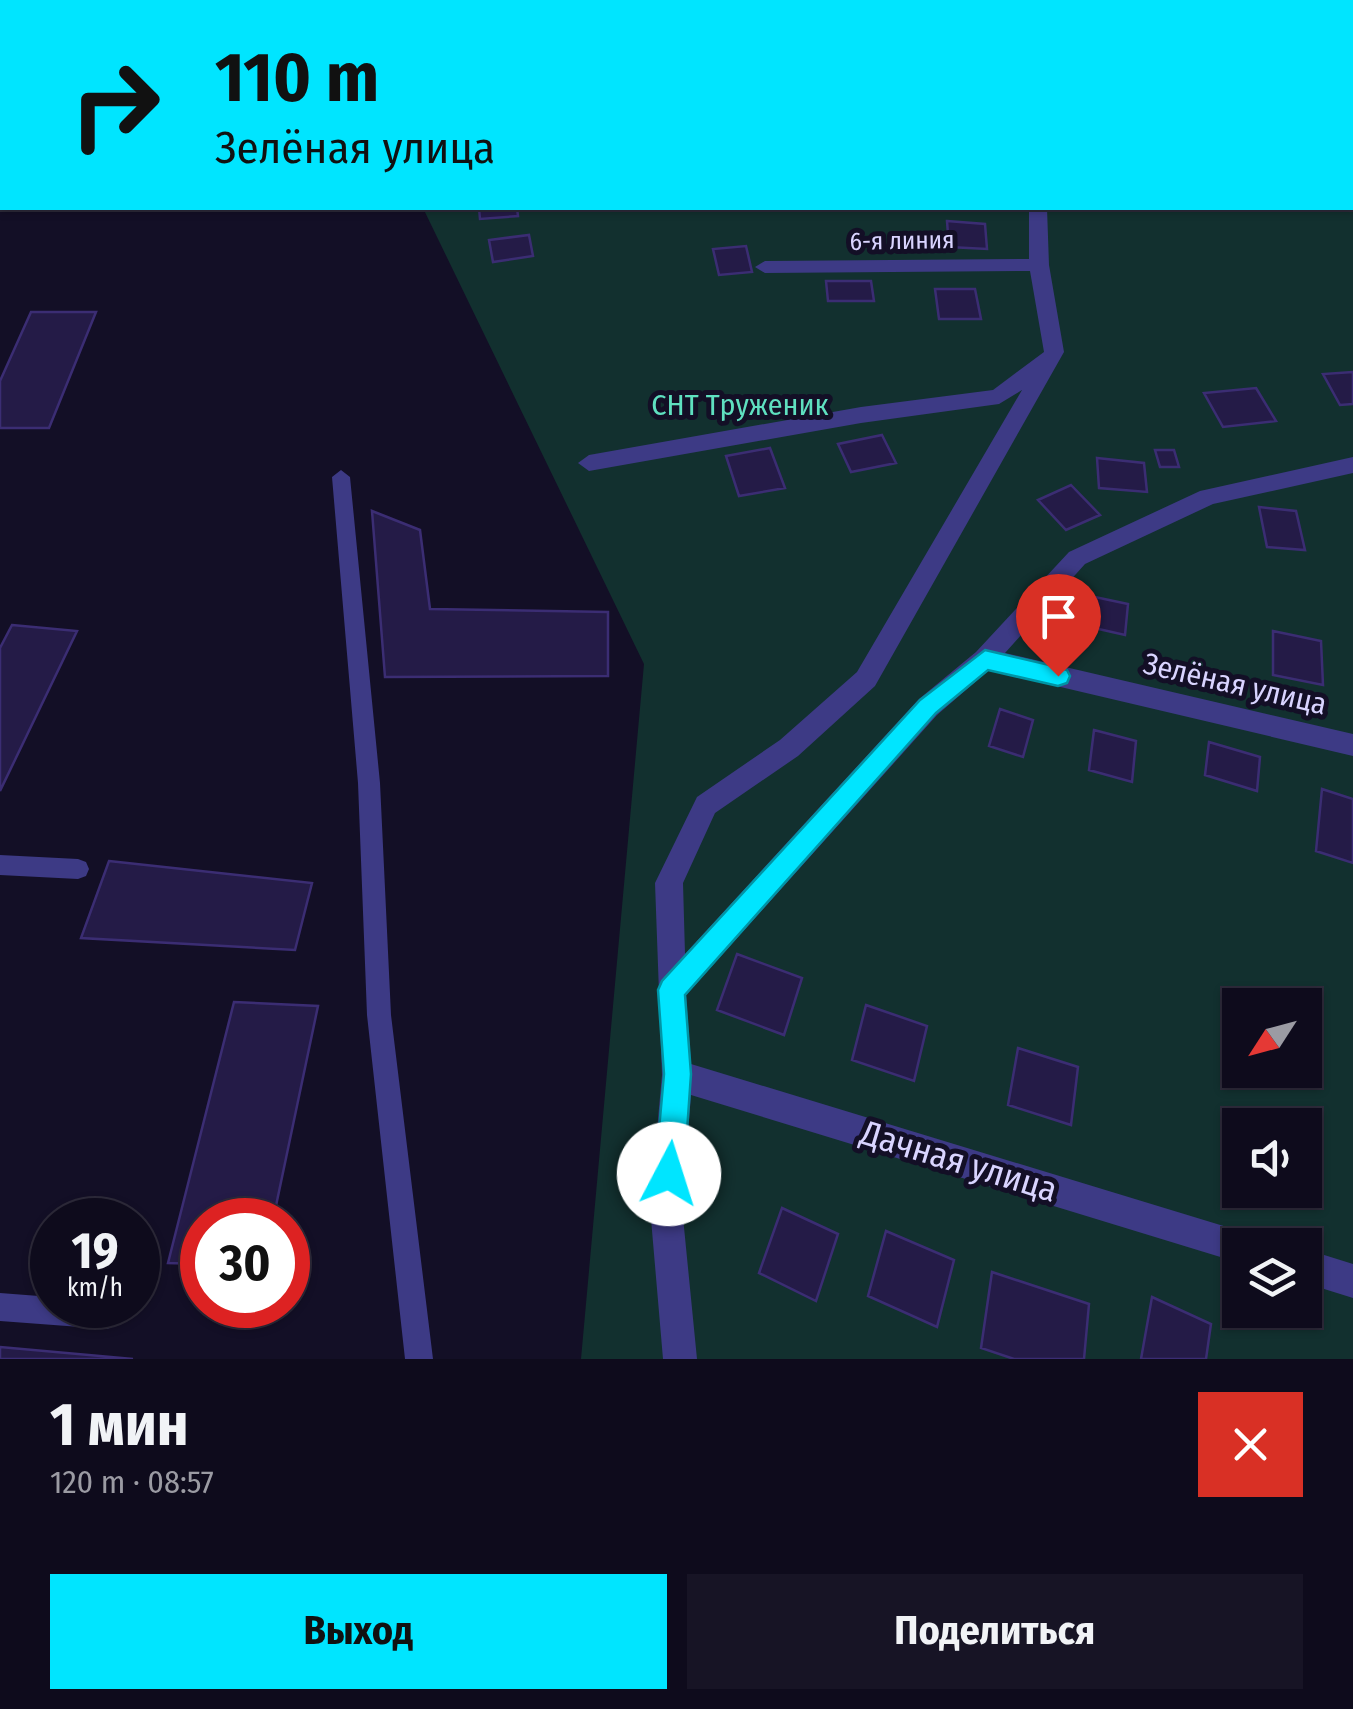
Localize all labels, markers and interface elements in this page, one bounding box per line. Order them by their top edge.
text: 110 m [215,36,379,120]
icon: right [50,40,180,170]
text: Зелёная улица [215,121,495,175]
street label: 6-я линия [849,225,955,257]
park label: СНТ Труженик [651,387,829,423]
pin [1016,574,1101,677]
icon: arrive [1031,589,1086,644]
street label: Зелёная улица [1140,645,1330,723]
north arrow [1222,988,1322,1088]
map controls [1222,988,1322,1328]
button: sound [1222,1108,1322,1208]
street label: Дачная улица [855,1111,1062,1211]
position arrow [617,1122,721,1226]
speed limit sign: 30 [180,1198,310,1328]
text: 19 [71,1221,118,1281]
button: layers [1222,1228,1322,1328]
text: km/h [67,1273,123,1303]
text: 1 мин [50,1389,189,1461]
button: close [1198,1392,1303,1497]
text: 120 m · 08:57 [50,1463,214,1501]
button: Выход [50,1574,667,1689]
button: Поделиться [687,1574,1303,1689]

